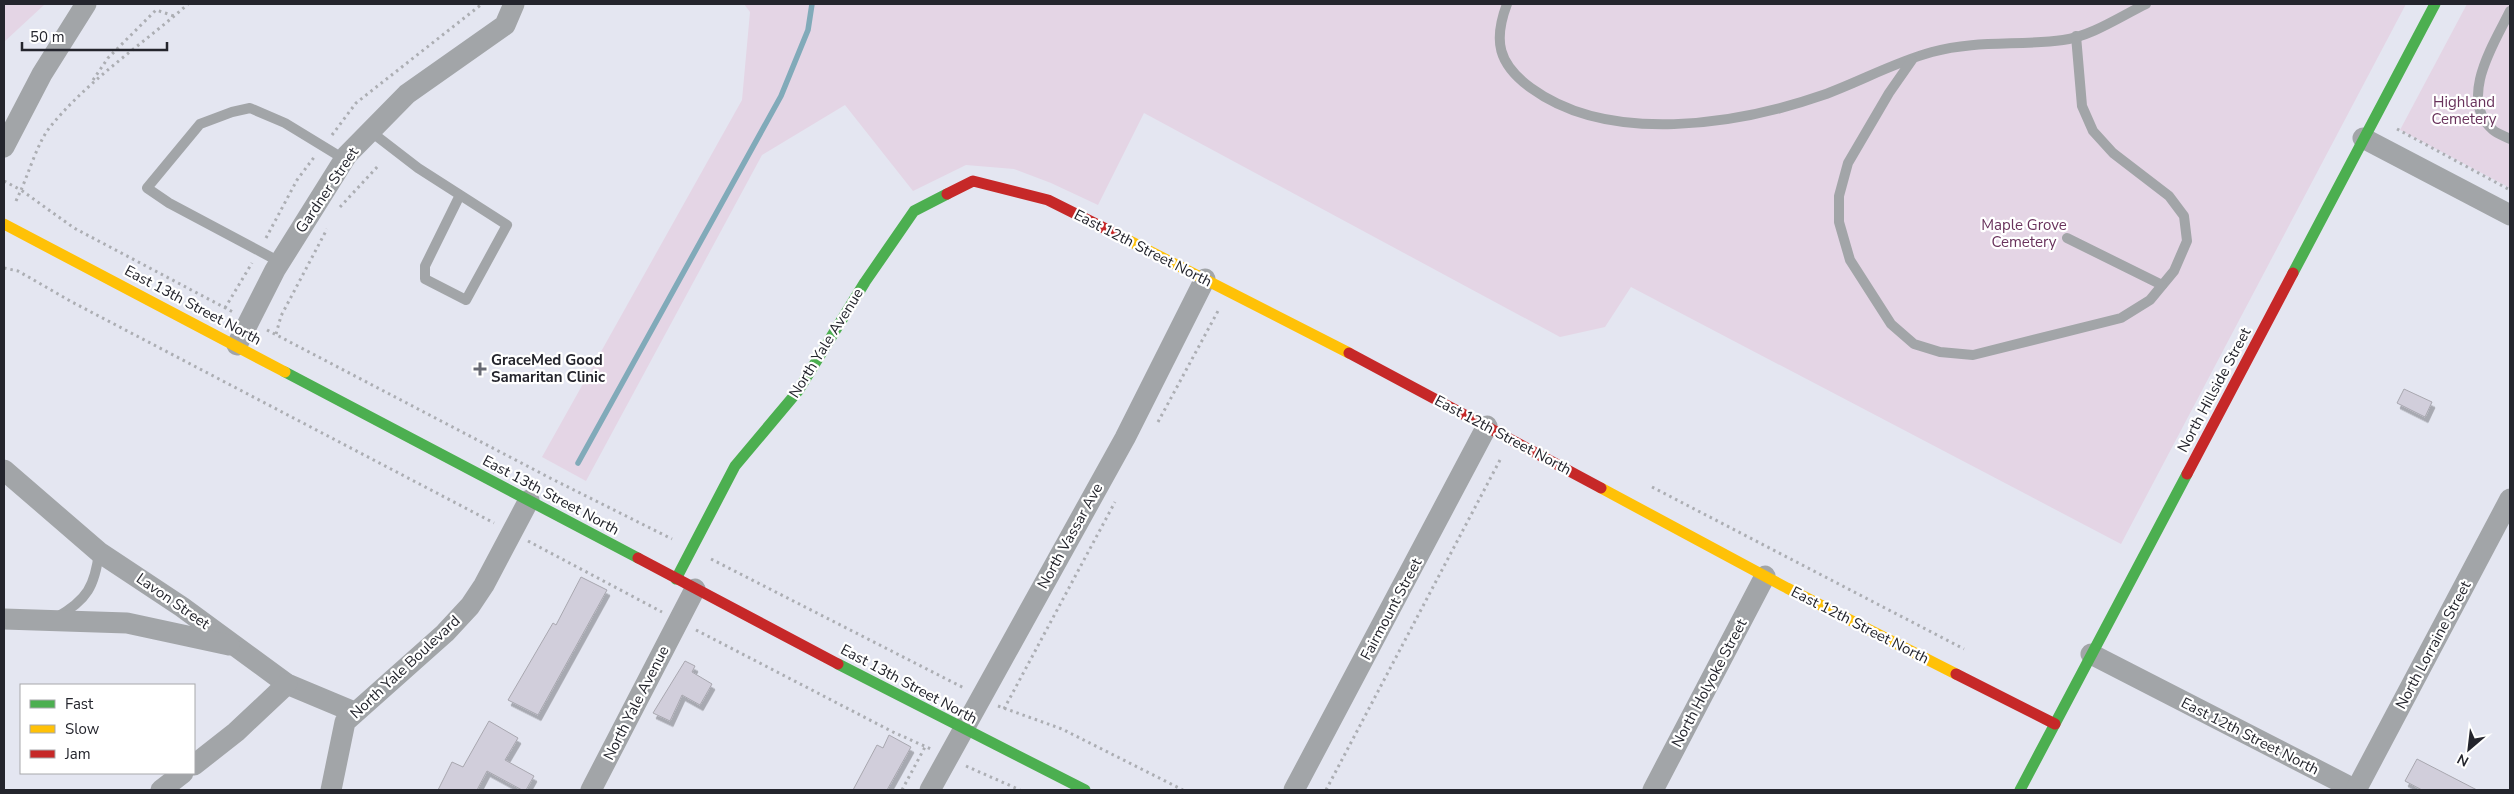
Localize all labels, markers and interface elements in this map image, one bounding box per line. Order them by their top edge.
scale bar [22,20,168,52]
text: 50 m [30,27,65,47]
park label: Highland Cemetery [2431,92,2497,129]
street label: Gardner Street [291,143,364,237]
street label: East 12th Street North [1071,205,1215,291]
park label: Maple Grove Cemetery [1981,215,2067,252]
street label: East 13th Street North [121,260,265,350]
street label: North Yale Avenue [784,284,868,402]
street label: North Hillside Street [2173,323,2256,456]
place label: GraceMed Good Samaritan Clinic [491,350,605,387]
marker: GraceMed Good Samaritan Clinic [473,362,487,376]
street label: East 12th Street North [1431,390,1575,480]
street label: East 13th Street North [479,450,623,540]
street label: North Vassar Ave [1033,480,1107,592]
street label: Fairmount Street [1356,554,1427,664]
street label: Lavon Street [132,568,214,634]
street label: North Lorraine Street [2391,577,2476,713]
street label: East 12th Street North [1788,582,1932,668]
street label: North Yale Boulevard [346,611,464,723]
street label: North Holyoke Street [1667,615,1752,751]
street label: East 13th Street North [837,639,981,729]
street label: North Yale Avenue [599,642,673,764]
legend [20,684,195,774]
street label: East 12th Street North [2178,693,2322,779]
text: Fast [65,694,94,714]
text: Slow [65,719,100,739]
north arrow [2444,724,2494,774]
text: Jam [64,744,91,764]
text: N [2454,749,2472,771]

